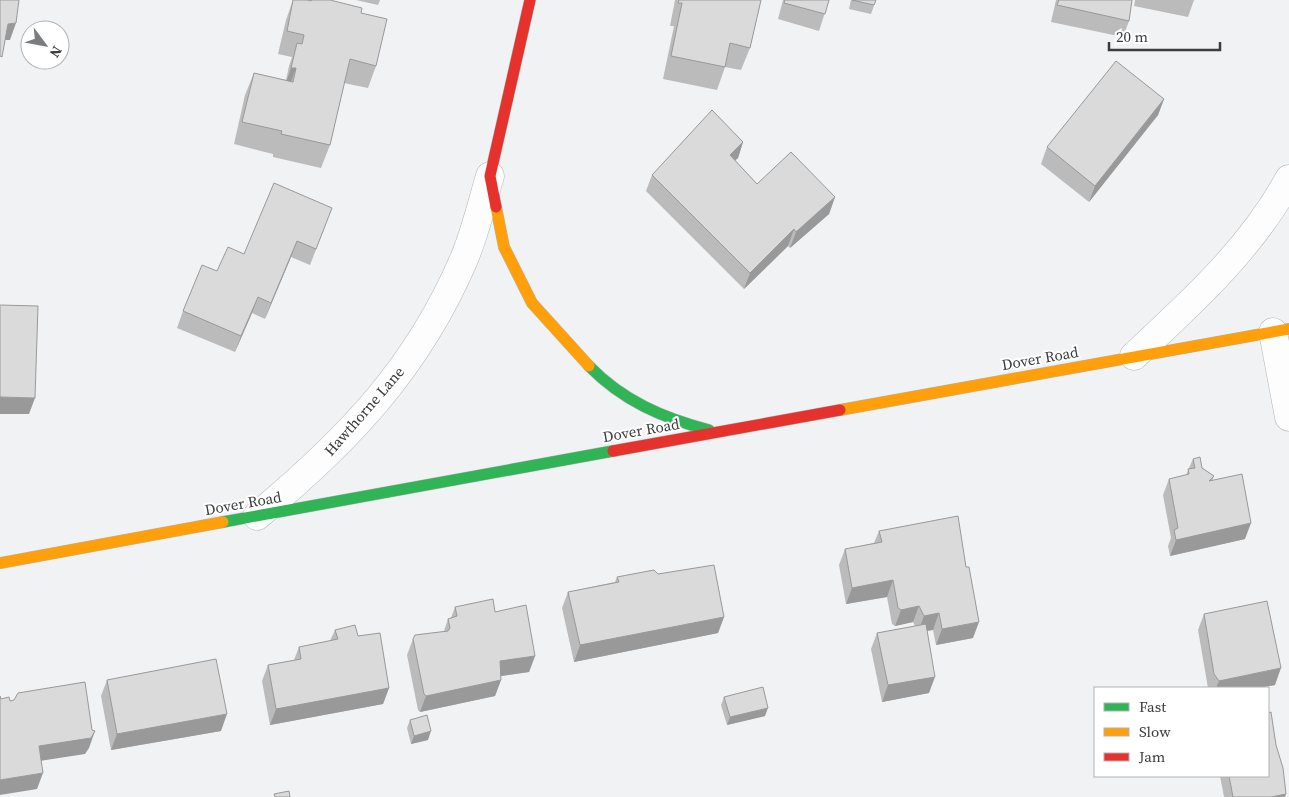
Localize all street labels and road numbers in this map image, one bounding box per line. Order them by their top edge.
street label: Dover Road [1000,341,1081,375]
street label: Hawthorne Lane [319,361,409,460]
street label: Dover Road [601,413,682,447]
street label: Dover Road [203,486,284,520]

